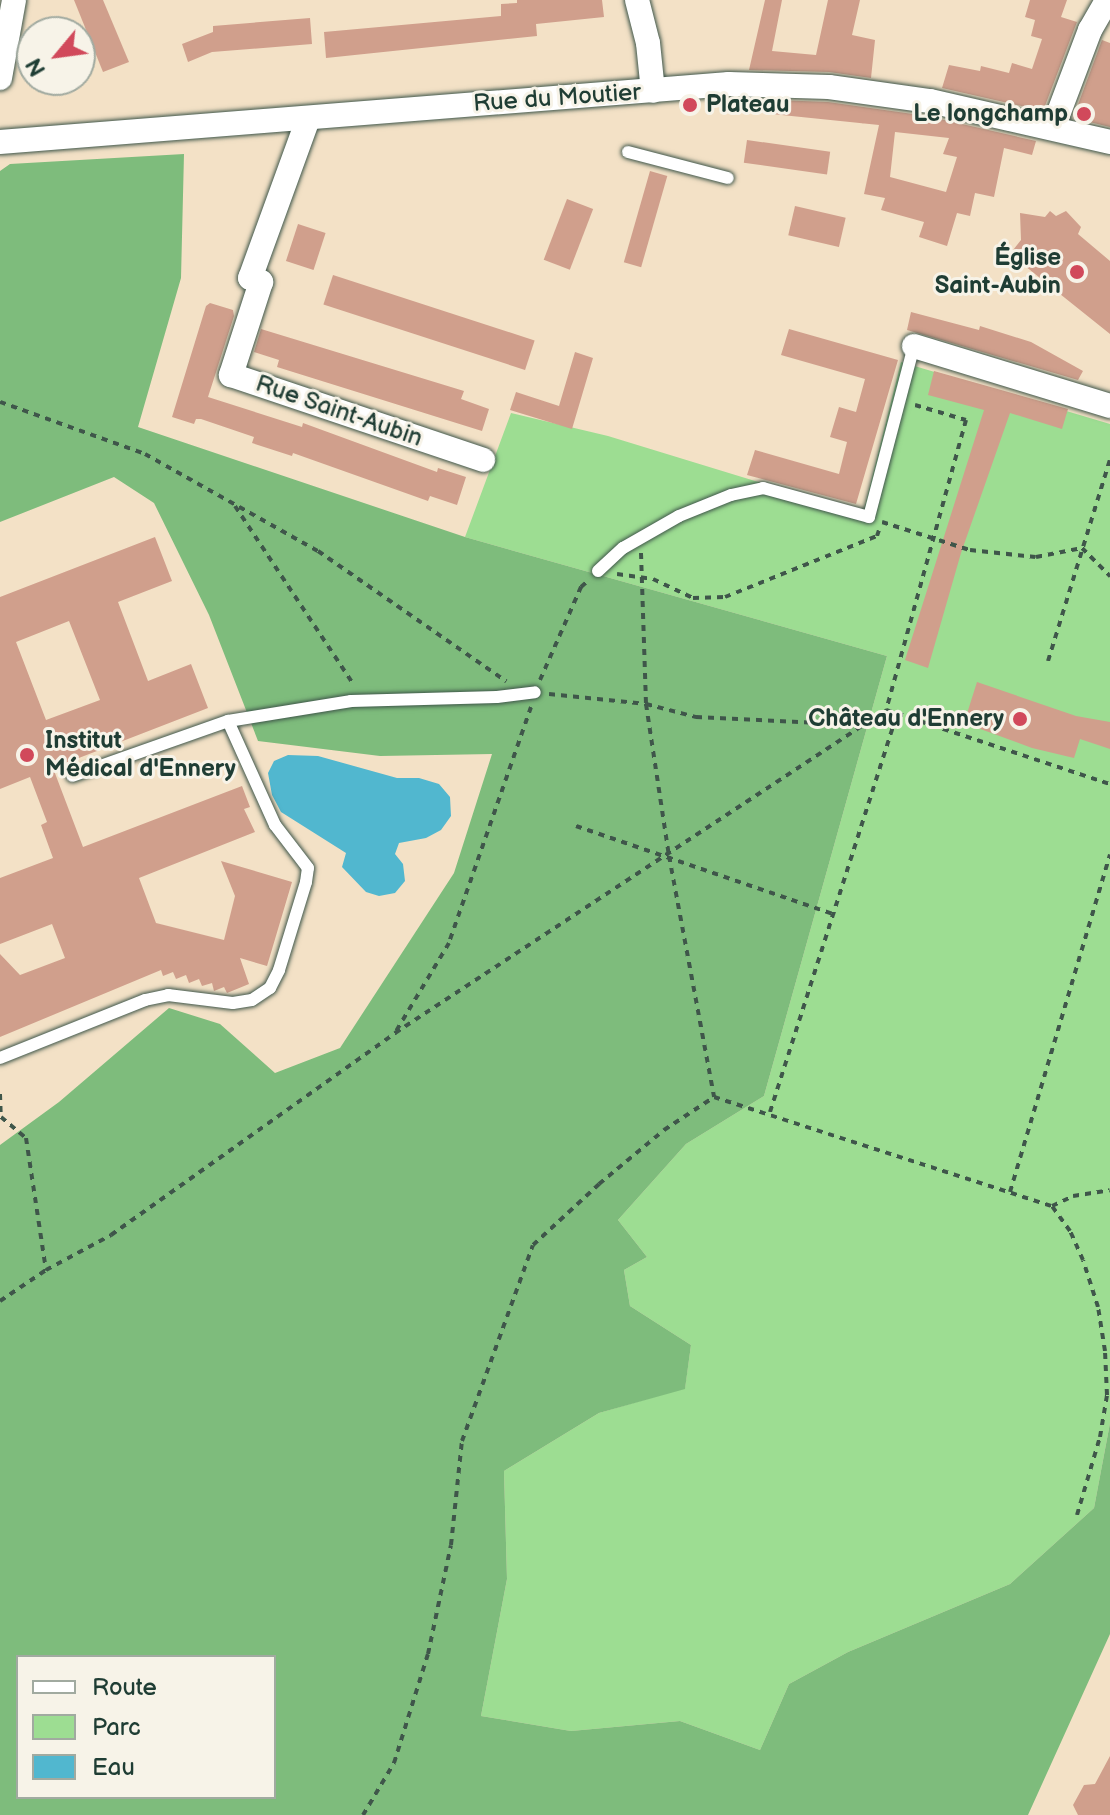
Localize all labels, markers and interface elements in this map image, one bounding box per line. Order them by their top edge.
north arrow [16,16,96,96]
text: N [21,53,52,81]
street label: Rue du Moutier [472,78,642,118]
place label: Plateau [706,91,790,119]
marker: Plateau [681,96,699,114]
place label: Le longchamp [913,100,1068,128]
marker: Le longchamp [1075,105,1093,123]
place label: Église Saint-Aubin [935,244,1061,300]
marker: Église Saint-Aubin [1068,263,1086,281]
street label: Rue Saint-Aubin [252,369,426,453]
place label: Château d'Ennery [808,705,1004,733]
marker: Château d'Ennery [1011,710,1029,728]
place label: Institut Médical d'Ennery [45,727,236,783]
marker: Institut Médical d'Ennery [16,744,38,766]
legend [16,1655,276,1799]
text: Route [92,1673,157,1702]
text: Parc [92,1713,141,1742]
text: Eau [92,1753,135,1782]

